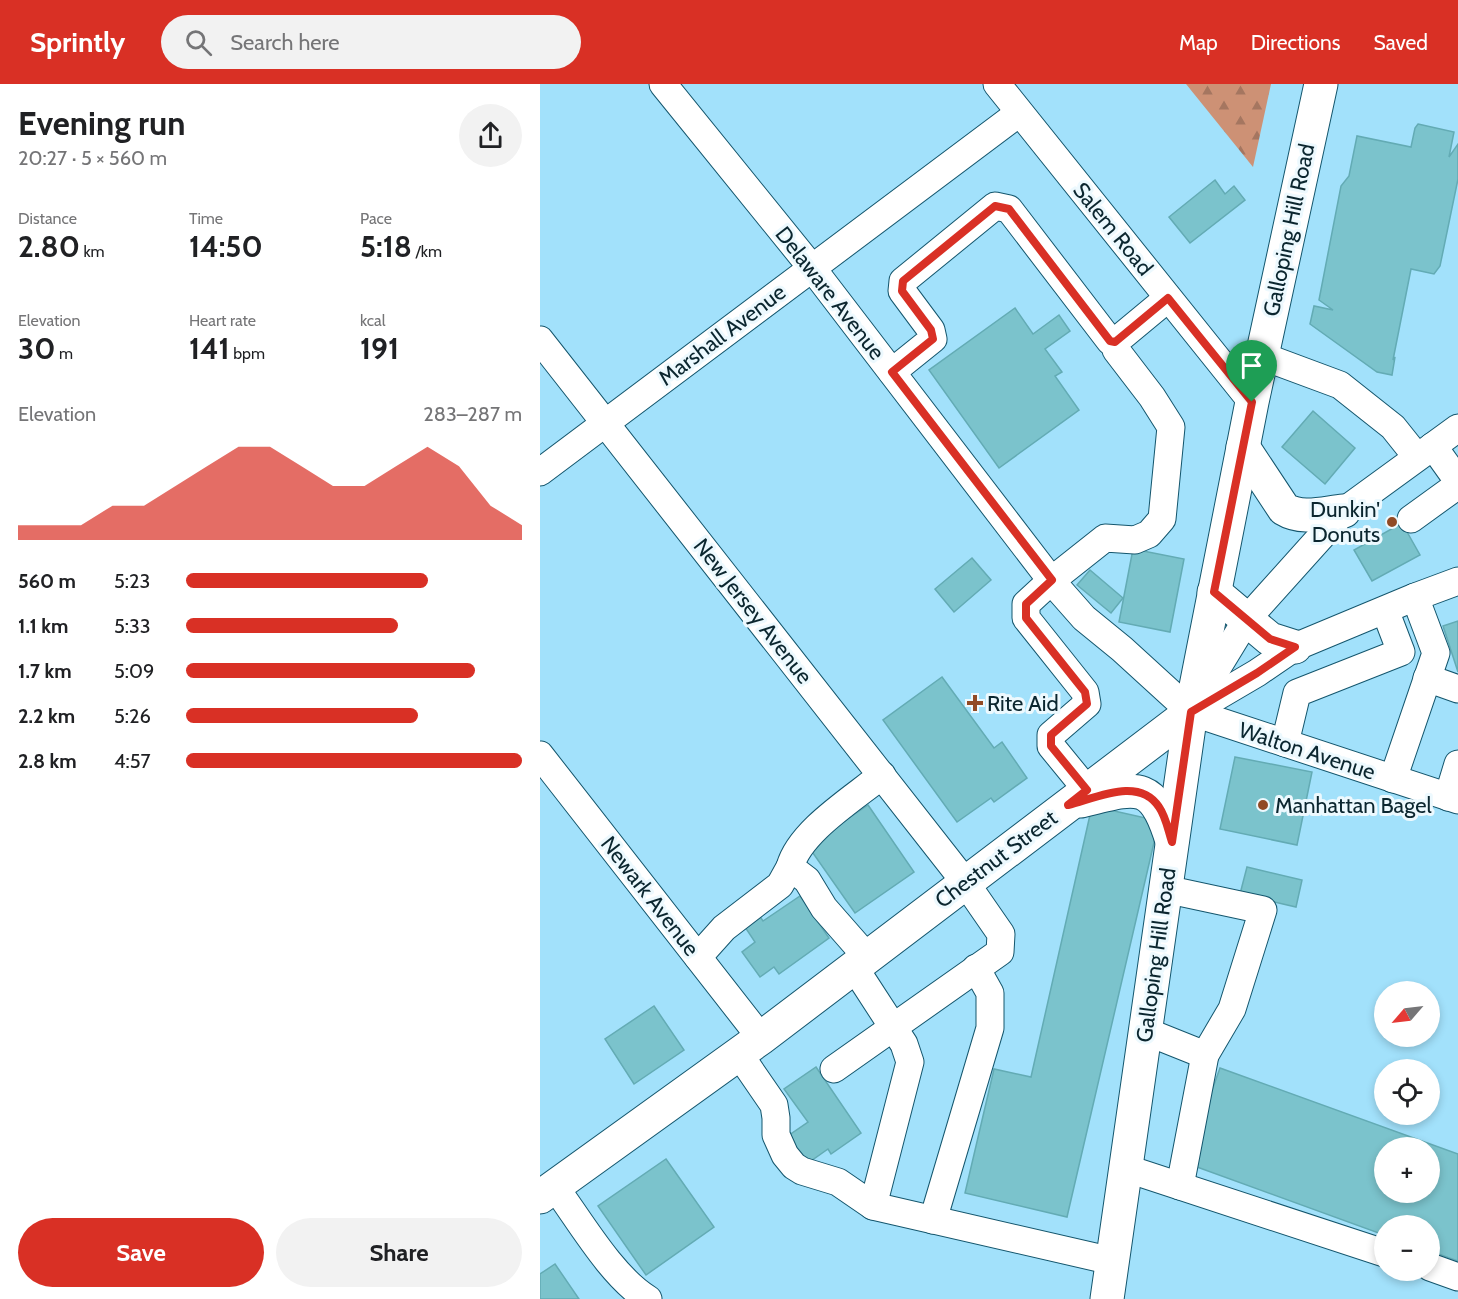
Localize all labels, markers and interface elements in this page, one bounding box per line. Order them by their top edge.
search box [161,15,581,69]
text: Sprintly [30,25,125,59]
icon: search [182,26,215,59]
text: Search here [230,29,340,56]
text: Map [1179,30,1218,55]
text: Directions [1251,30,1340,55]
text: Saved [1373,30,1428,55]
text: Evening run [18,103,185,143]
button: share [459,104,522,167]
street label: Galloping Hill Road [1258,141,1320,319]
text: 20:27 · 5 × 560 m [18,146,167,170]
street label: Salem Road [1067,177,1159,281]
text: Distance [18,209,77,228]
text: Time [189,209,223,228]
text: Pace [360,209,392,228]
street label: Delaware Avenue [770,221,890,365]
text: 2.80 [18,228,80,265]
text: 14:50 [189,228,263,265]
text: 5:18 [360,228,412,265]
text: km [80,242,105,261]
text: /km [412,242,442,261]
street label: Marshall Avenue [653,278,791,392]
text: Elevation [18,311,81,330]
text: Heart rate [189,311,256,330]
text: kcal [360,311,386,330]
text: 30 [18,330,55,367]
text: 141 [189,330,230,367]
text: 191 [360,330,399,367]
pin [1226,340,1277,402]
text: m [55,344,73,363]
text: bpm [230,344,265,363]
icon: arrive [1235,349,1268,382]
text: Elevation [18,402,96,426]
text: 283–287 m [423,402,522,426]
place label: Dunkin' Donuts [1310,496,1380,548]
marker: Dunkin' Donuts [1385,515,1399,529]
street label: New Jersey Avenue [688,533,818,689]
text: 560 m [18,569,76,593]
text: 5:23 [114,569,150,593]
text: 1.1 km [18,614,68,638]
text: 5:33 [114,614,151,638]
text: 1.7 km [18,659,72,683]
text: 5:09 [114,659,154,683]
place label: Rite Aid [987,690,1059,717]
marker: Rite Aid [968,696,982,710]
text: 2.2 km [18,704,75,728]
text: 5:26 [114,704,151,728]
street label: Walton Avenue [1235,716,1379,786]
text: 2.8 km [18,749,77,773]
text: 4:57 [114,749,151,773]
place label: Manhattan Bagel [1275,792,1432,819]
marker: Manhattan Bagel [1256,798,1270,812]
street label: Chestnut Street [930,804,1063,914]
street label: Newark Avenue [595,831,705,961]
street label: Galloping Hill Road [1130,866,1182,1044]
north arrow [1374,981,1440,1047]
map controls [1374,981,1440,1281]
button: locate [1374,1059,1440,1125]
button: + [1374,1137,1440,1203]
button: − [1374,1215,1440,1281]
button: Save [18,1218,264,1287]
button: Share [276,1218,522,1287]

